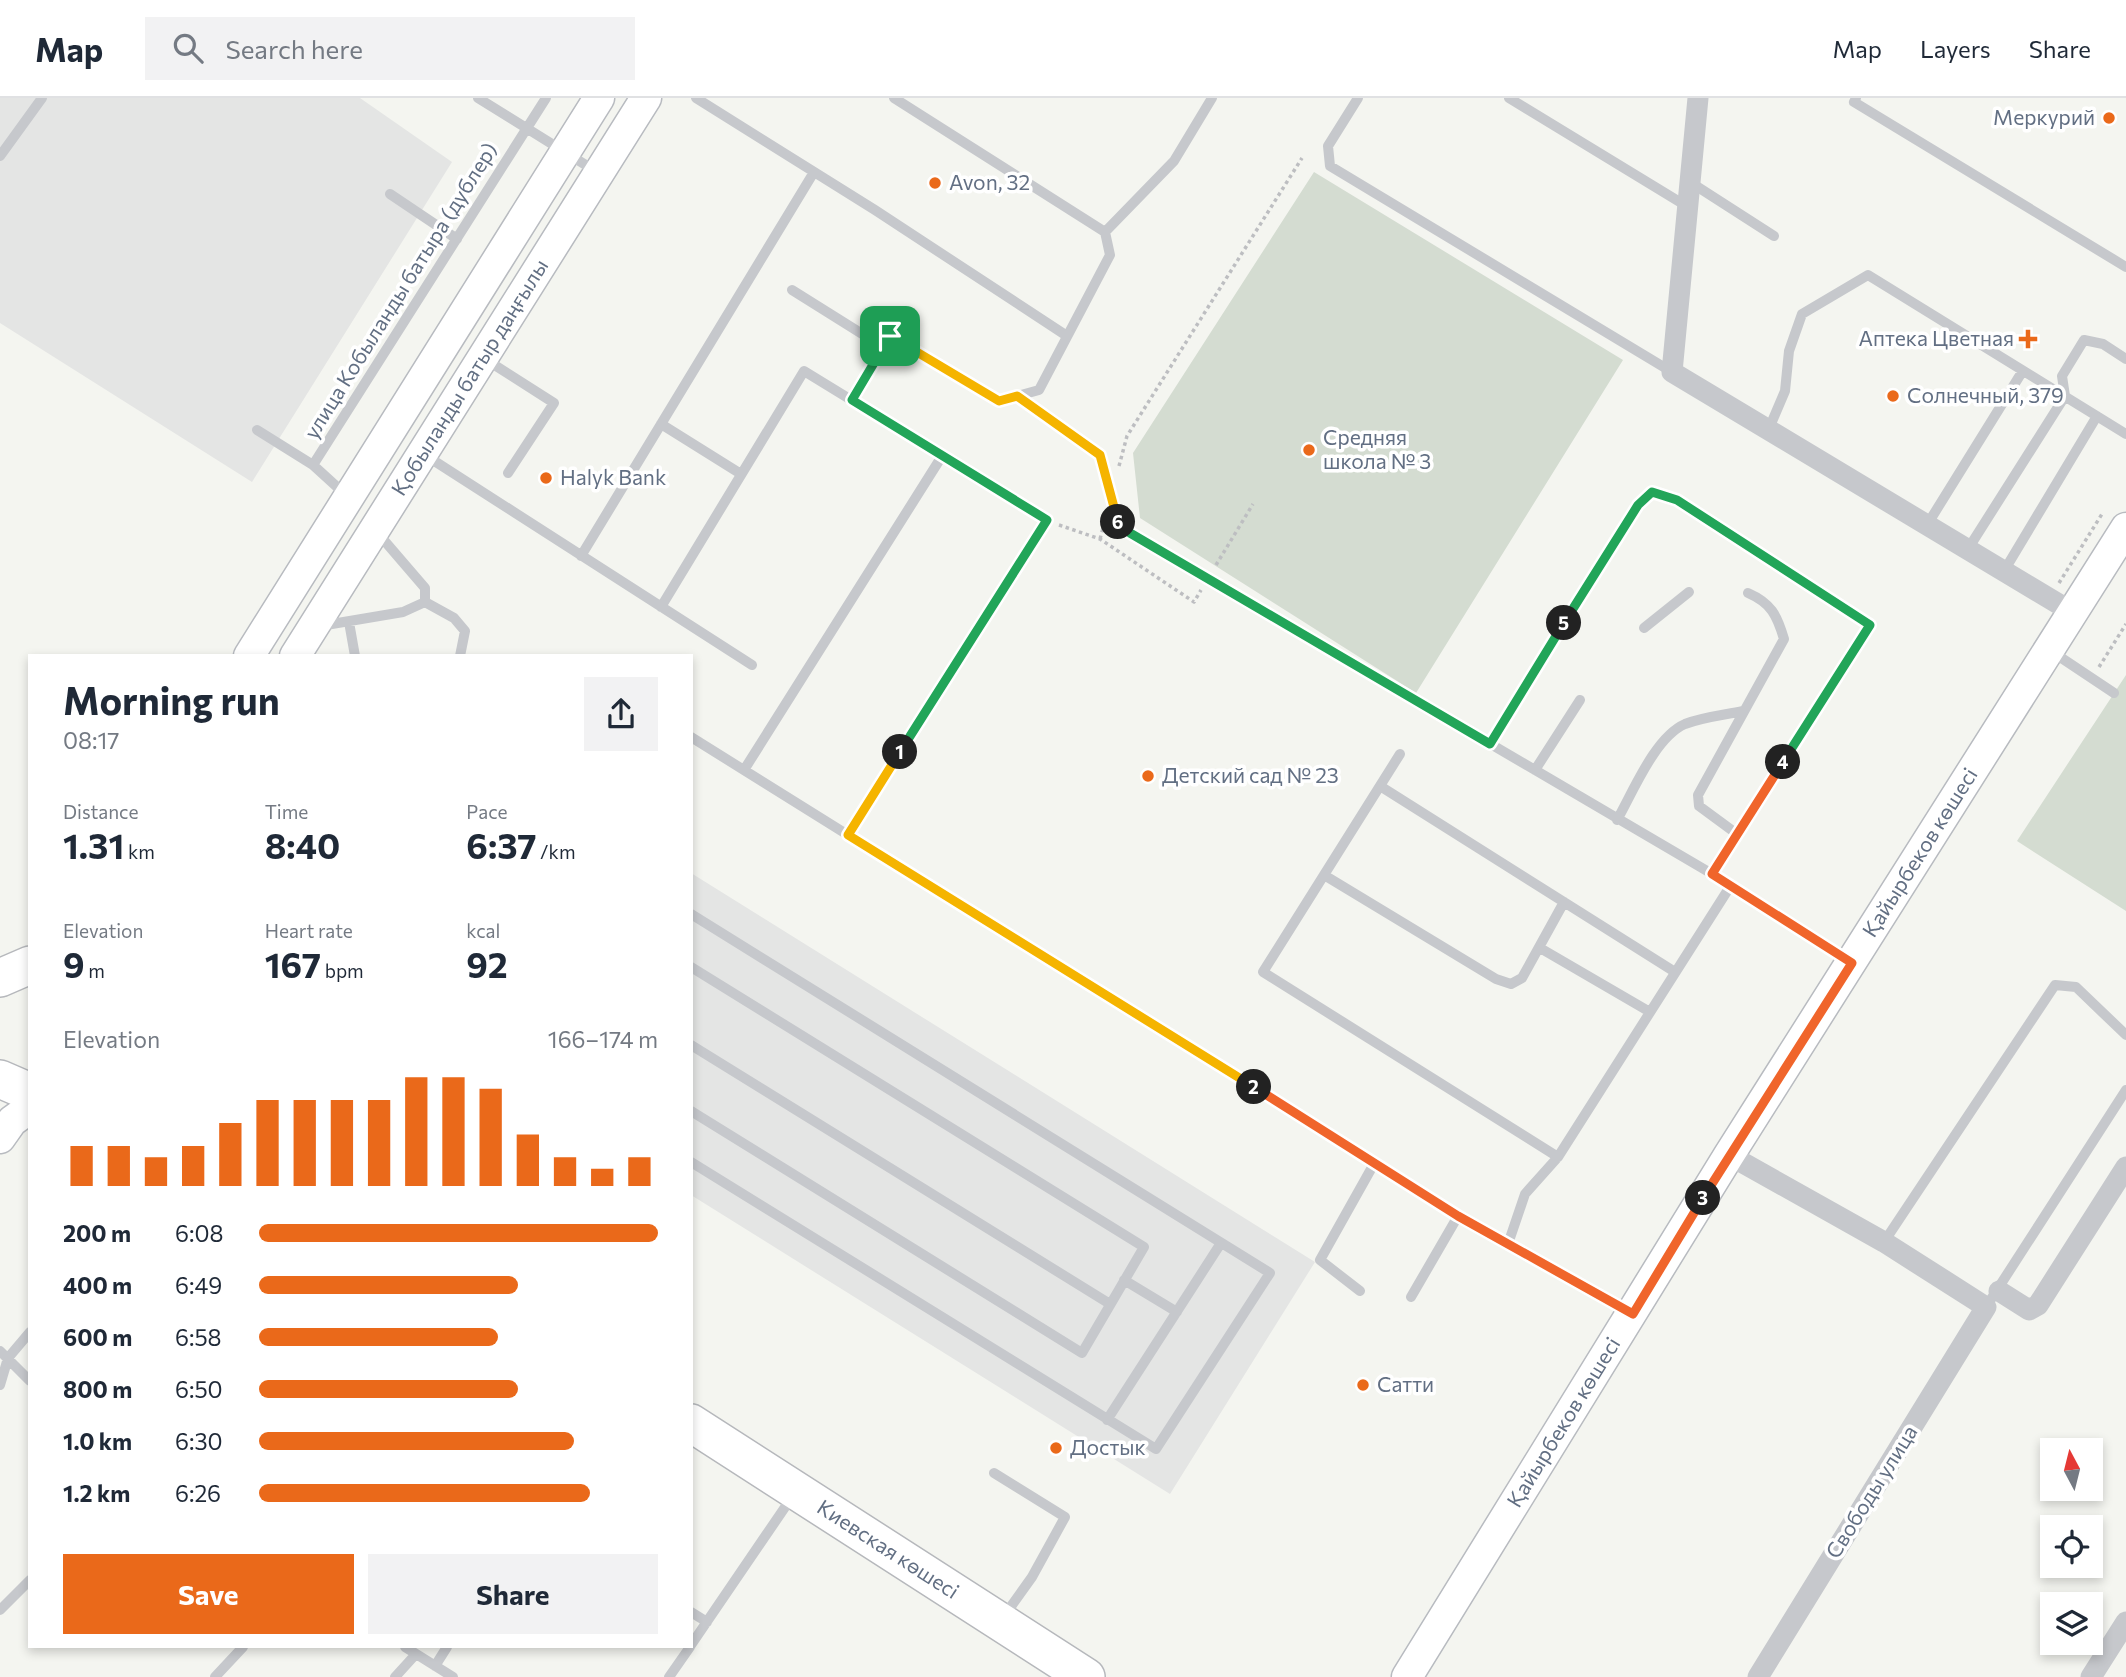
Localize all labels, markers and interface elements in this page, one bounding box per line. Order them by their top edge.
search box [145,17,635,80]
text: Map [35,28,103,69]
icon: search [169,29,207,67]
text: Search here [225,33,363,64]
text: Map [1833,34,1882,63]
text: Layers [1920,34,1991,63]
text: Share [2029,34,2091,63]
place label: Меркурий [1993,104,2095,129]
marker: Меркурий [2101,110,2117,126]
street label: улица Кобыланды батыра (дублер) [298,138,502,443]
place label: Avon, 32 [949,169,1030,194]
marker: Avon, 32 [927,175,943,191]
street label: Қобыланды батыр даңғылы [385,254,553,500]
pin [860,306,920,366]
icon: arrive [871,317,909,355]
place label: Аптека Цветная [1859,325,2014,350]
marker: Аптека Цветная [2020,331,2036,347]
place label: Солнечный, 379 [1907,382,2064,407]
marker: Солнечный, 379 [1885,388,1901,404]
place label: Средняя школа № 3 [1323,424,1431,473]
marker: Средняя школа № 3 [1301,442,1317,458]
place label: Halyk Bank [560,464,666,489]
marker: Halyk Bank [538,470,554,486]
pin: 6 [1100,504,1136,540]
text: 6 [1112,510,1123,533]
pin: 5 [1546,606,1582,640]
text: 5 [1558,611,1569,634]
text: Morning run [63,676,280,723]
button: share [584,677,658,751]
text: 08:17 [63,726,119,754]
pin: 1 [883,734,918,770]
text: 1 [895,740,904,763]
pin: 4 [1766,744,1800,780]
text: 4 [1777,750,1788,773]
place label: Детский сад № 23 [1162,762,1339,787]
street label: Қайырбеков көшесі [1856,763,1982,941]
marker: Детский сад № 23 [1140,768,1156,784]
text: Distance [63,800,139,823]
text: Time [265,800,308,823]
text: Pace [466,800,508,823]
text: 1.31 [63,823,124,866]
text: 8:40 [265,823,340,866]
text: 6:37 [466,823,536,866]
text: km [124,840,155,863]
text: /km [536,840,575,863]
text: Elevation [63,919,143,942]
text: Heart rate [265,919,353,942]
text: kcal [466,919,500,942]
text: 9 [63,942,85,985]
text: 167 [265,942,321,985]
text: 92 [466,942,508,985]
text: m [85,959,105,982]
text: bpm [321,959,364,982]
text: Elevation [63,1025,160,1053]
text: 166–174 m [548,1025,658,1053]
pin: 2 [1236,1070,1272,1104]
text: 2 [1248,1075,1259,1098]
pin: 3 [1686,1180,1720,1216]
text: 3 [1697,1186,1708,1209]
text: 200 m [63,1219,131,1247]
text: 6:08 [175,1219,223,1247]
text: 400 m [63,1271,132,1299]
text: 6:49 [175,1271,222,1299]
text: 600 m [63,1323,132,1351]
text: 6:58 [175,1323,222,1351]
street label: Қайырбеков көшесі [1501,1332,1625,1511]
place label: Сатти [1377,1371,1434,1396]
text: 800 m [63,1375,132,1403]
text: 6:50 [175,1375,223,1403]
marker: Сатти [1355,1377,1371,1393]
street label: Свободы улица [1820,1420,1922,1562]
text: 1.0 km [63,1427,132,1455]
text: 6:30 [175,1427,223,1455]
place label: Достык [1070,1434,1146,1459]
north arrow [2040,1438,2104,1502]
map controls [2040,1438,2103,1655]
marker: Достык [1048,1440,1064,1456]
text: 1.2 km [63,1479,130,1507]
text: 6:26 [175,1479,221,1507]
street label: Киевская көшесі [813,1494,964,1603]
button: locate [2040,1515,2103,1578]
button: Save [63,1554,354,1634]
button: Share [368,1554,658,1634]
button: layers [2040,1592,2103,1655]

